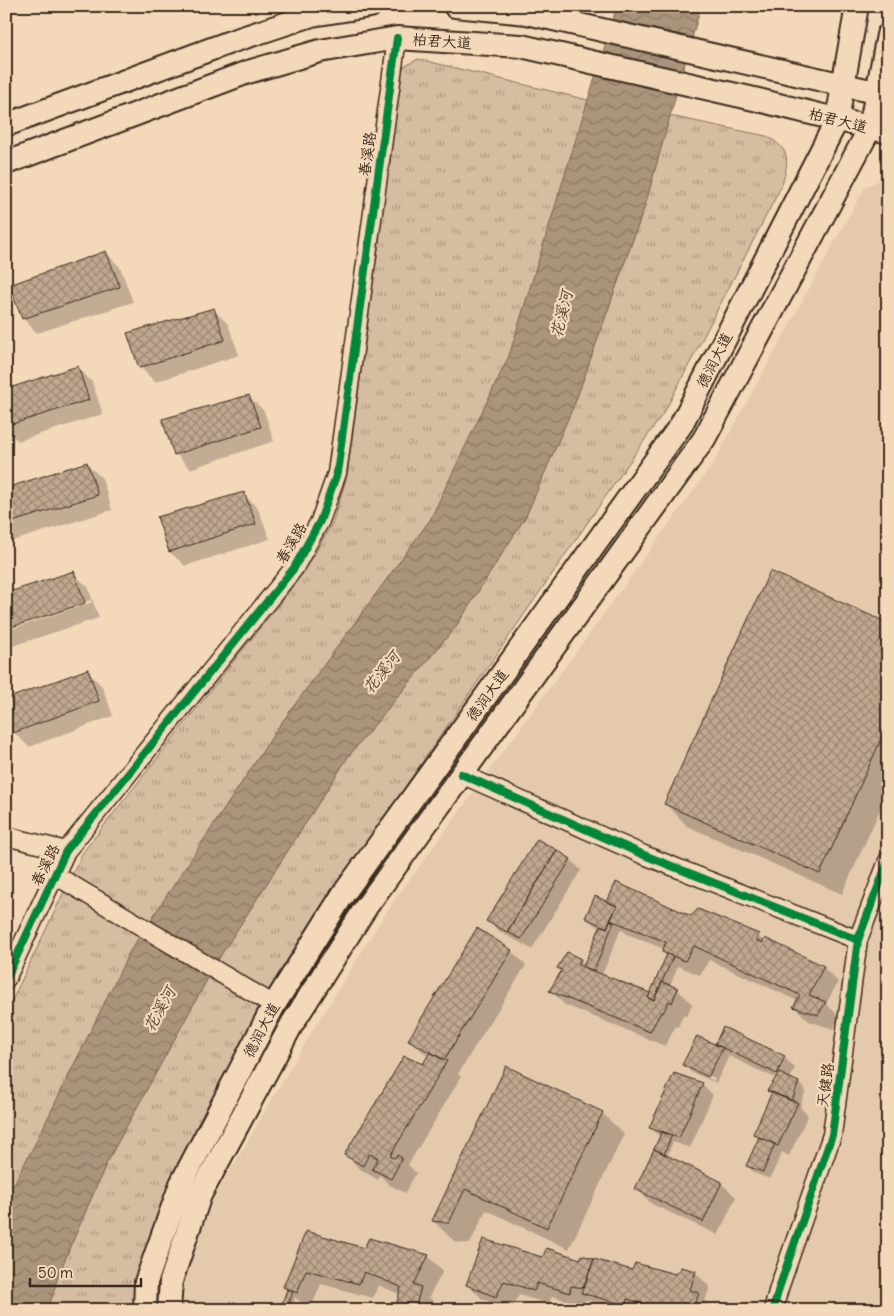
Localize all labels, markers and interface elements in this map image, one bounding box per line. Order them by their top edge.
street label: 柏君大道 [411,29,473,53]
street label: 柏君大道 [807,104,869,136]
street label: 春溪路 [354,130,380,178]
water label: 花溪河 [545,285,577,340]
street label: 德润大道 [692,329,736,391]
street label: 春溪路 [271,519,311,567]
water label: 花溪河 [358,645,406,697]
street label: 德润大道 [462,665,512,725]
street label: 春溪路 [26,841,64,889]
water label: 花溪河 [139,981,181,1035]
street label: 德润大道 [239,999,283,1061]
street label: 天健路 [812,1061,838,1109]
scale bar [30,1256,141,1288]
text: 50 m [38,1263,73,1282]

